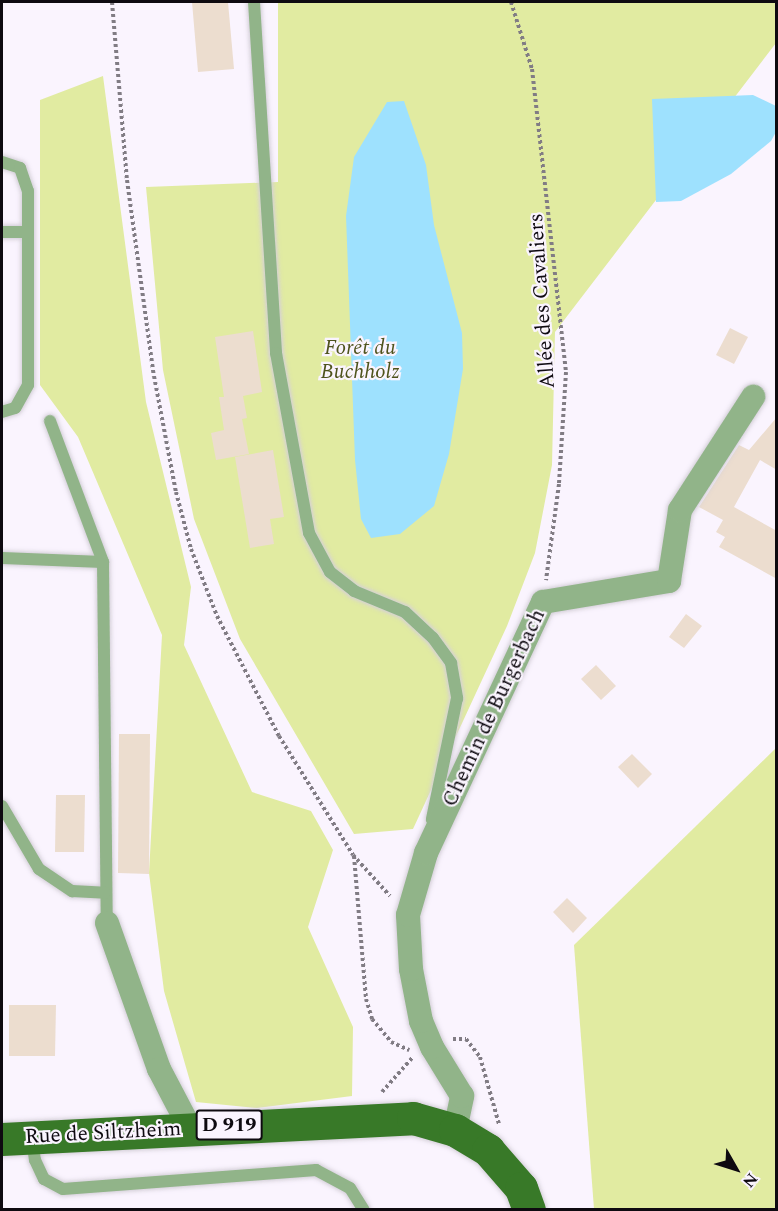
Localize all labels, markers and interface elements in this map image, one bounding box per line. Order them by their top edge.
street label: Allée des Cavaliers [523,212,561,390]
park label: Forêt du Buchholz [320,335,400,385]
street label: Chemin de Burgerbach [437,605,551,811]
road number: D 919 [194,1108,264,1142]
street label: Rue de Siltzheim [24,1116,182,1150]
north arrow [706,1139,766,1199]
text: N [737,1168,763,1193]

